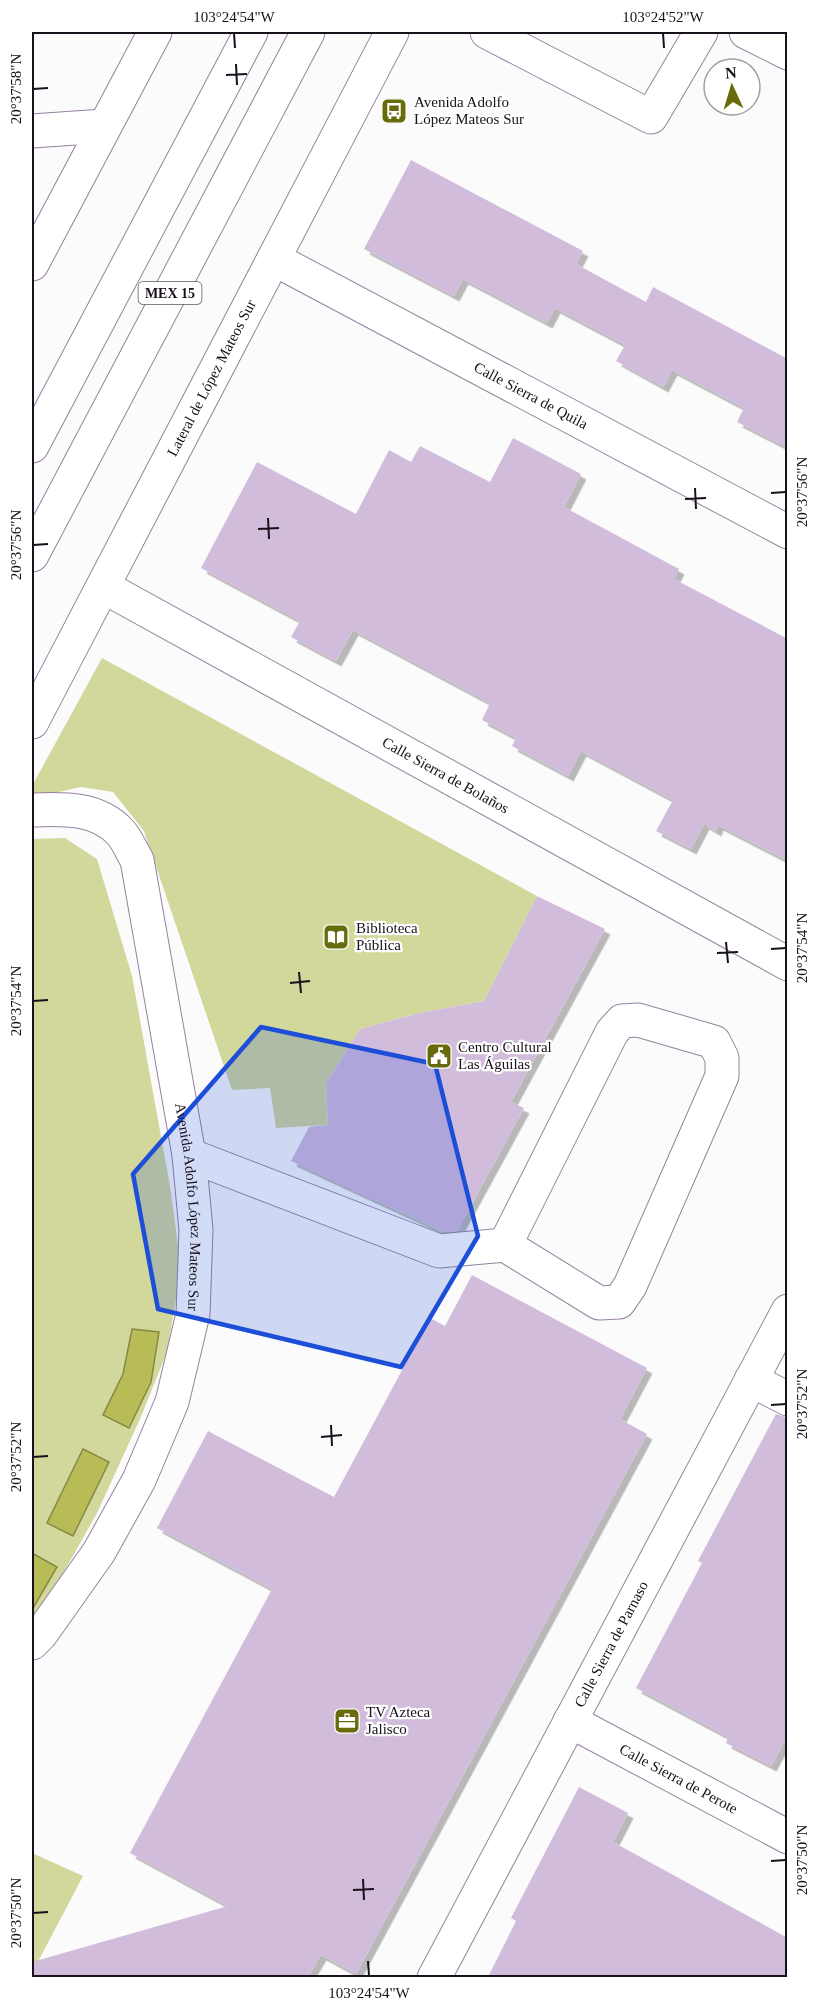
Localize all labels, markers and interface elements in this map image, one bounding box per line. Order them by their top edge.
text: 103°24'54"W [193,9,276,25]
text: 103°24'52"W [622,9,705,25]
text: 20°37'58"N [8,54,24,124]
north arrow [702,57,762,117]
text: N [725,64,738,81]
place label: Avenida Adolfo López Mateos Sur [414,94,524,127]
bus stop icon: Avenida Adolfo López Mateos Sur [379,96,409,126]
road number: MEX 15 [138,282,201,304]
street label: Lateral de López Mateos Sur [164,297,259,459]
street label: Calle Sierra de Quila [471,359,591,432]
text: 20°37'56"N [794,457,810,527]
text: 20°37'56"N [8,510,24,580]
street label: Calle Sierra de Bolaños [379,734,512,817]
text: 20°37'54"N [794,913,810,983]
place label: Biblioteca Pública [356,920,418,953]
library icon: Biblioteca Pública [321,922,351,952]
text: 20°37'54"N [8,966,24,1036]
place label: Centro Cultural Las Águilas [458,1039,552,1072]
public building icon: Centro Cultural Las Águilas [424,1041,454,1071]
street label: Avenida Adolfo López Mateos Sur [172,1102,204,1311]
text: 20°37'52"N [794,1369,810,1439]
text: 20°37'52"N [8,1422,24,1492]
street label: Calle Sierra de Parnaso [571,1578,651,1710]
place label: TV Azteca Jalisco [366,1704,431,1737]
office icon: TV Azteca Jalisco [332,1706,362,1736]
street label: Calle Sierra de Perote [617,1741,741,1817]
text: 20°37'50"N [794,1825,810,1895]
text: 20°37'50"N [8,1878,24,1948]
text: 103°24'54"W [328,1985,411,2001]

